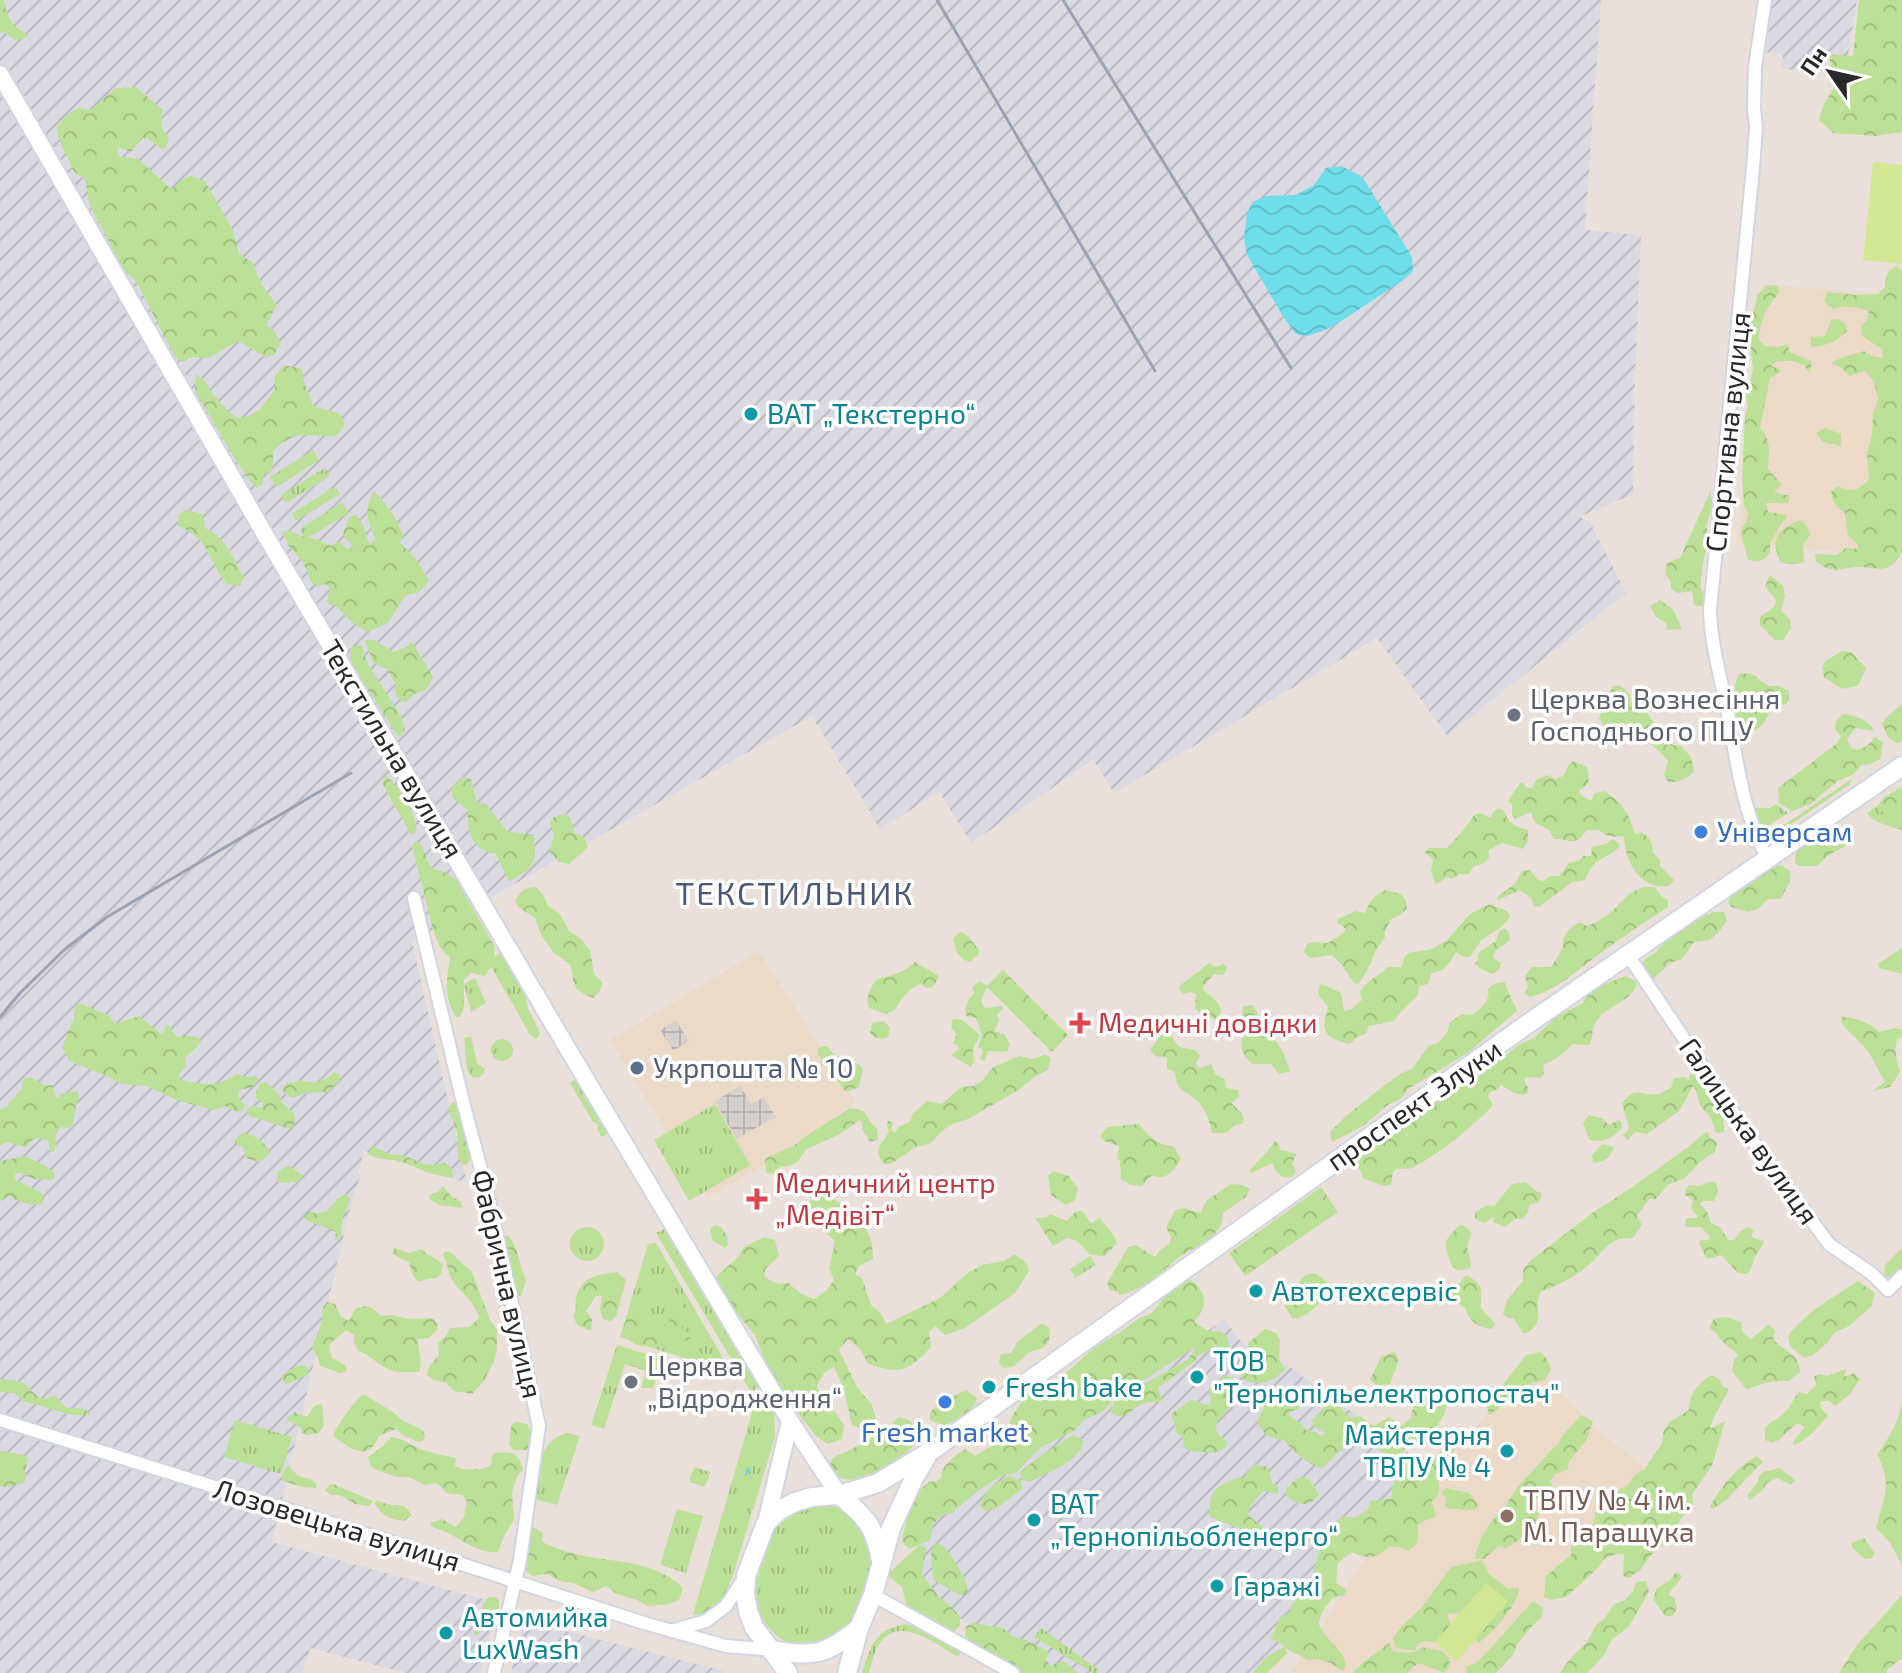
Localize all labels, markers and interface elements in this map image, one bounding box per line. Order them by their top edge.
north arrow [1790,32,1870,112]
text: Пн [1794,41,1831,79]
street label: Спортивна вулиця [1697,310,1757,554]
place label: ВАТ „Текстерно“ [767,396,976,430]
marker: ВАТ „Текстерно“ [742,405,760,423]
street label: Текстильна вулиця [314,633,471,864]
place label: Церква Вознесіння Господнього ПЦУ [1530,681,1780,747]
marker: Церква Вознесіння Господнього ПЦУ [1505,706,1523,724]
place label: Універсам [1717,814,1852,848]
marker: Універсам [1692,823,1710,841]
district label: ТЕКСТИЛЬНИК [676,873,914,911]
place label: Медичні довідки [1098,1005,1318,1039]
marker: Медичні довідки [1069,1012,1091,1034]
street label: проспект Злуки [1319,1031,1507,1177]
street label: Галицька вулиця [1673,1031,1827,1230]
place label: Укрпошта № 10 [653,1050,854,1084]
marker: Укрпошта № 10 [628,1059,646,1077]
place label: Медичний центр „Медівіт“ [775,1165,996,1231]
street label: Фабрична вулиця [465,1166,551,1401]
marker: Медичний центр „Медівіт“ [746,1188,768,1210]
place label: Автотехсервіс [1272,1273,1458,1307]
marker: Автотехсервіс [1247,1282,1265,1300]
place label: ТОВ "Тернопільелектропостач" [1213,1343,1560,1409]
place label: Церква „Відродження“ [647,1348,842,1414]
marker: ТОВ "Тернопільелектропостач" [1188,1368,1206,1386]
place label: Fresh bake [1005,1369,1142,1403]
marker: Церква „Відродження“ [622,1373,640,1391]
marker: Fresh bake [980,1378,998,1396]
marker: Fresh market [936,1393,954,1411]
place label: Fresh market [861,1414,1029,1448]
place label: Майстерня ТВПУ № 4 [1344,1417,1491,1483]
marker: Майстерня ТВПУ № 4 [1498,1442,1516,1460]
street label: Лозовецька вулиця [210,1470,464,1578]
place label: ТВПУ № 4 ім. М. Паращука [1523,1482,1695,1548]
place label: ВАТ „Тернопільобленерго“ [1050,1486,1338,1552]
marker: ТВПУ № 4 ім. М. Паращука [1498,1507,1516,1525]
marker: ВАТ „Тернопільобленерго“ [1025,1511,1043,1529]
place label: Гаражі [1233,1568,1321,1602]
marker: Гаражі [1208,1577,1226,1595]
place label: Автомийка LuxWash [462,1599,609,1665]
marker: Автомийка LuxWash [437,1624,455,1642]

